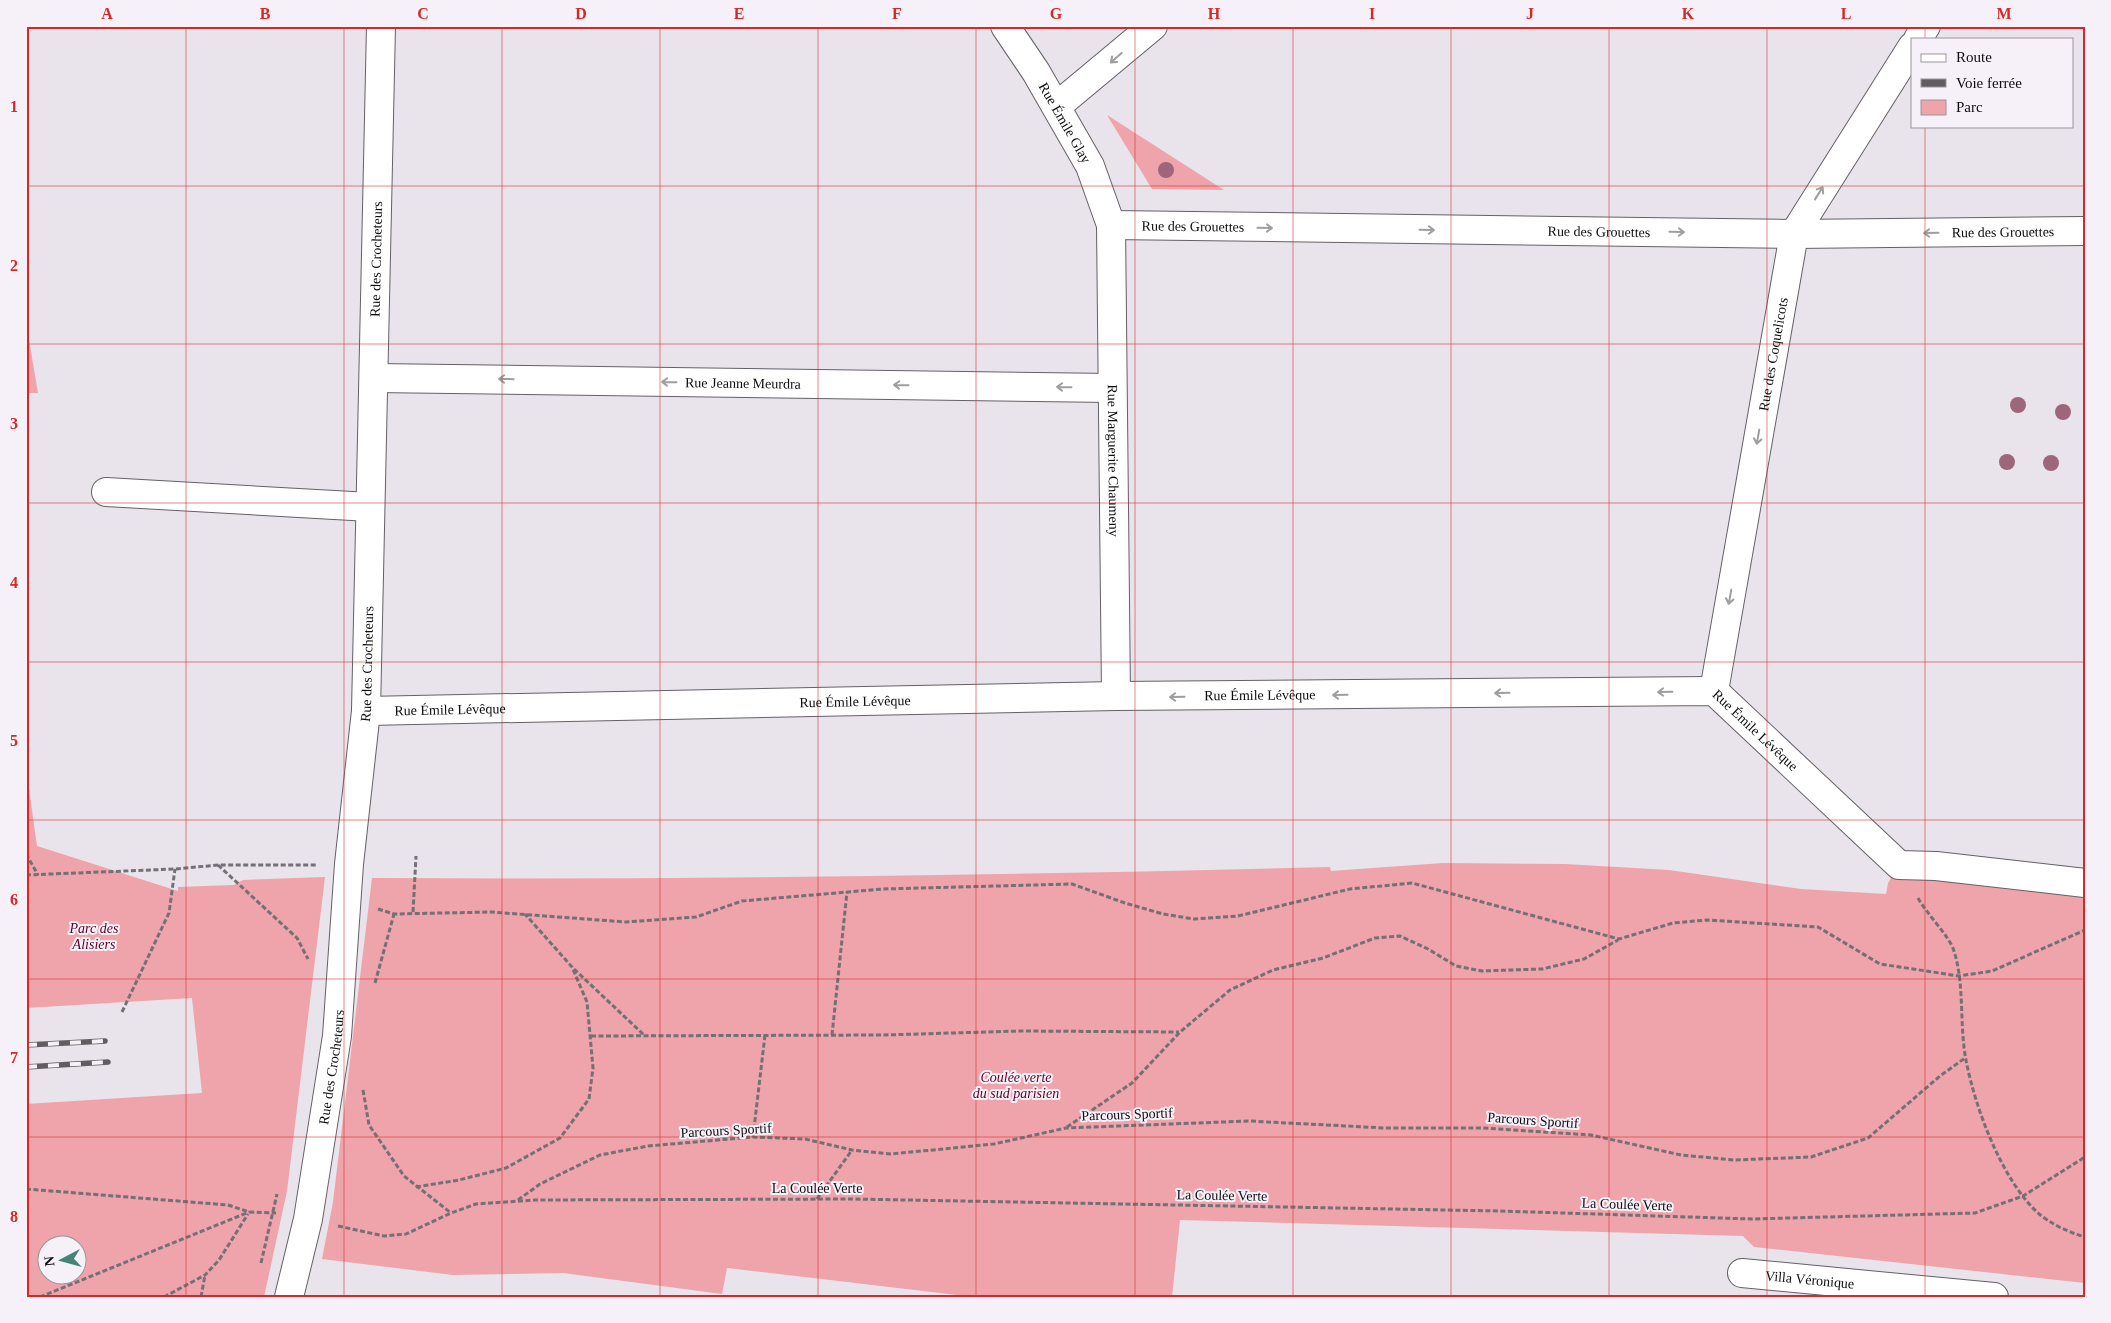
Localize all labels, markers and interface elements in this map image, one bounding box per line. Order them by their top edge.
text: A [101,5,113,22]
text: B [260,5,271,22]
text: C [417,5,429,22]
text: D [575,5,587,22]
text: E [734,5,744,22]
text: F [892,5,902,22]
text: G [1050,5,1063,22]
text: H [1208,5,1221,22]
text: I [1369,5,1375,22]
text: J [1526,5,1534,22]
text: K [1682,5,1695,22]
text: L [1841,5,1851,22]
text: M [1996,5,2012,22]
legend [1911,38,2074,128]
text: Route [1956,49,1992,65]
one-way arrow [1110,53,1123,64]
text: Voie ferrée [1956,75,2022,91]
street label: Rue Émile Glay [1036,80,1094,166]
text: 1 [10,98,18,115]
text: Parc [1956,99,1983,115]
one-way arrow [1815,186,1825,200]
street label: Rue des Crocheteurs [368,201,385,317]
street label: Rue des Grouettes [1142,218,1244,235]
one-way arrow [1256,223,1273,233]
street label: Rue des Grouettes [1548,224,1650,240]
street label: Rue des Grouettes [1952,224,2054,240]
one-way arrow [1419,225,1435,235]
one-way arrow [1669,227,1685,237]
one-way arrow [1923,228,1940,238]
text: 2 [10,257,18,274]
street label: Rue des Coquelicots [1756,296,1791,412]
one-way arrow [498,375,514,384]
street label: Rue Jeanne Meurdra [685,375,802,392]
one-way arrow [661,377,677,387]
one-way arrow [893,380,910,390]
one-way arrow [1056,382,1072,392]
street label: Rue Marguerite Chaumeny [1105,384,1121,537]
text: 3 [10,415,18,432]
one-way arrow [1752,429,1762,445]
text: 4 [10,574,18,591]
one-way arrow [1724,589,1734,605]
street label: Rue des Crocheteurs [358,606,376,723]
street label: Rue Émile Lévêque [1204,687,1316,703]
one-way arrow [1657,687,1674,697]
street label: Rue Émile Lévêque [1709,687,1801,774]
one-way arrow [1495,689,1511,698]
one-way arrow [1332,690,1348,700]
one-way arrow [1170,692,1186,702]
street label: Rue Émile Lévêque [799,693,911,710]
street label: Rue Émile Lévêque [394,701,506,718]
text: 5 [10,732,18,749]
text: 6 [10,891,18,908]
park label: Parc des Alisiers [69,921,119,952]
street label: Rue des Crocheteurs [316,1009,347,1126]
text: 7 [10,1049,18,1066]
park label: Coulée verte du sud parisien [973,1070,1059,1101]
street label: Parcours Sportif [1081,1105,1173,1124]
street label: Parcours Sportif [1487,1110,1579,1131]
street label: Parcours Sportif [680,1121,772,1140]
street label: La Coulée Verte [772,1181,862,1196]
street label: La Coulée Verte [1177,1187,1267,1204]
street label: La Coulée Verte [1581,1195,1673,1214]
text: 8 [10,1208,18,1225]
north arrow [38,1236,88,1286]
text: N [42,1255,58,1267]
street label: Villa Véronique [1764,1268,1855,1292]

